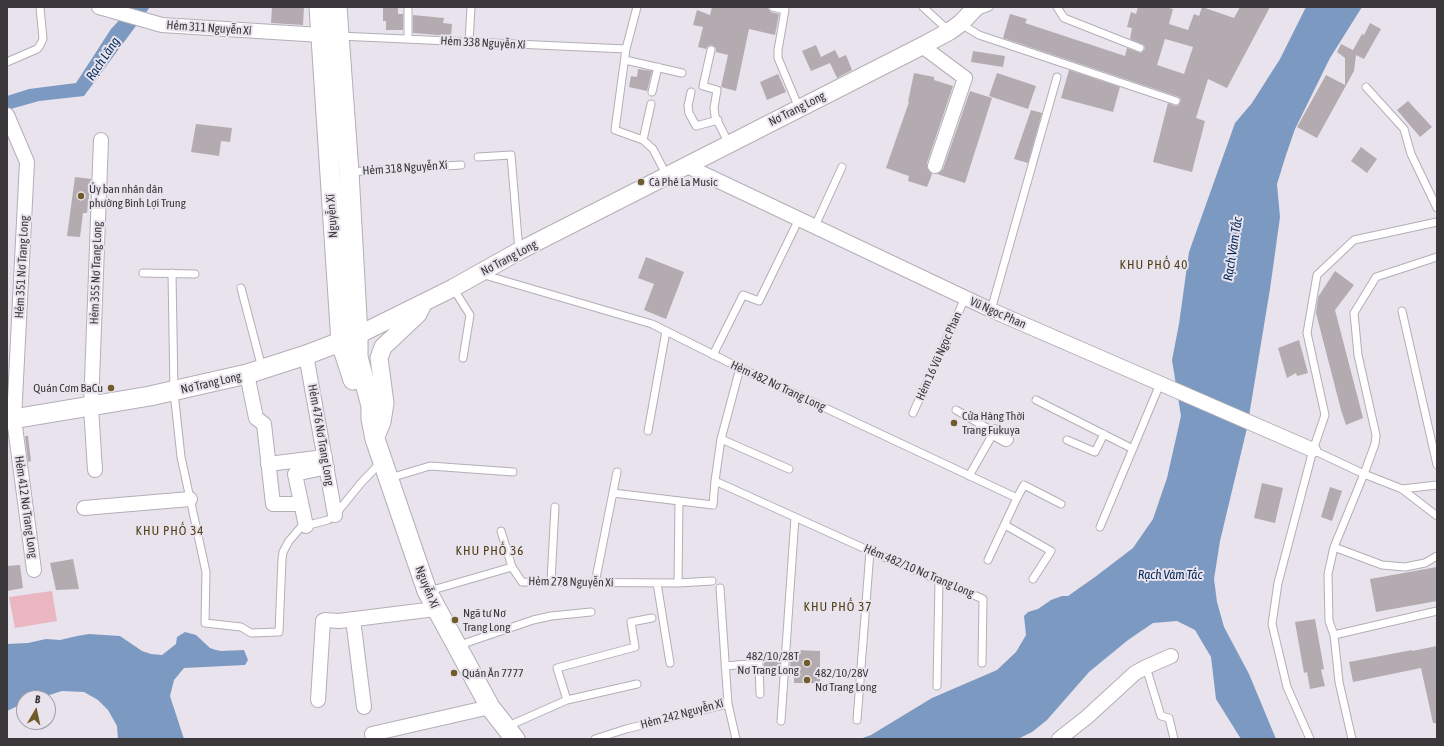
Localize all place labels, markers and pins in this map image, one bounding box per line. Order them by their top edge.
place label: Cà Phê La Music [649,175,718,189]
marker: Cà Phê La Music [636,177,646,187]
place label: Ủy ban nhân dân phường Bình Lợi Trung [89,182,186,210]
marker: Ủy ban nhân dân phường Bình Lợi Trung [76,191,86,201]
place label: Quán Cơm BaCu [33,381,103,395]
marker: Quán Cơm BaCu [106,383,116,393]
place label: Cửa Hàng Thời Trang Fukuya [962,409,1025,437]
marker: Cửa Hàng Thời Trang Fukuya [949,418,959,428]
place label: Ngã tư Nơ Trang Long [463,606,510,634]
marker: Ngã tư Nơ Trang Long [450,615,460,625]
place label: 482/10/28T Nơ Trang Long [737,649,799,677]
marker: 482/10/28T Nơ Trang Long [802,658,812,668]
place label: Quán Ăn 7777 [462,666,524,680]
place label: 482/10/28V Nơ Trang Long [815,666,877,694]
marker: Quán Ăn 7777 [449,668,459,678]
marker: 482/10/28V Nơ Trang Long [802,675,812,685]

